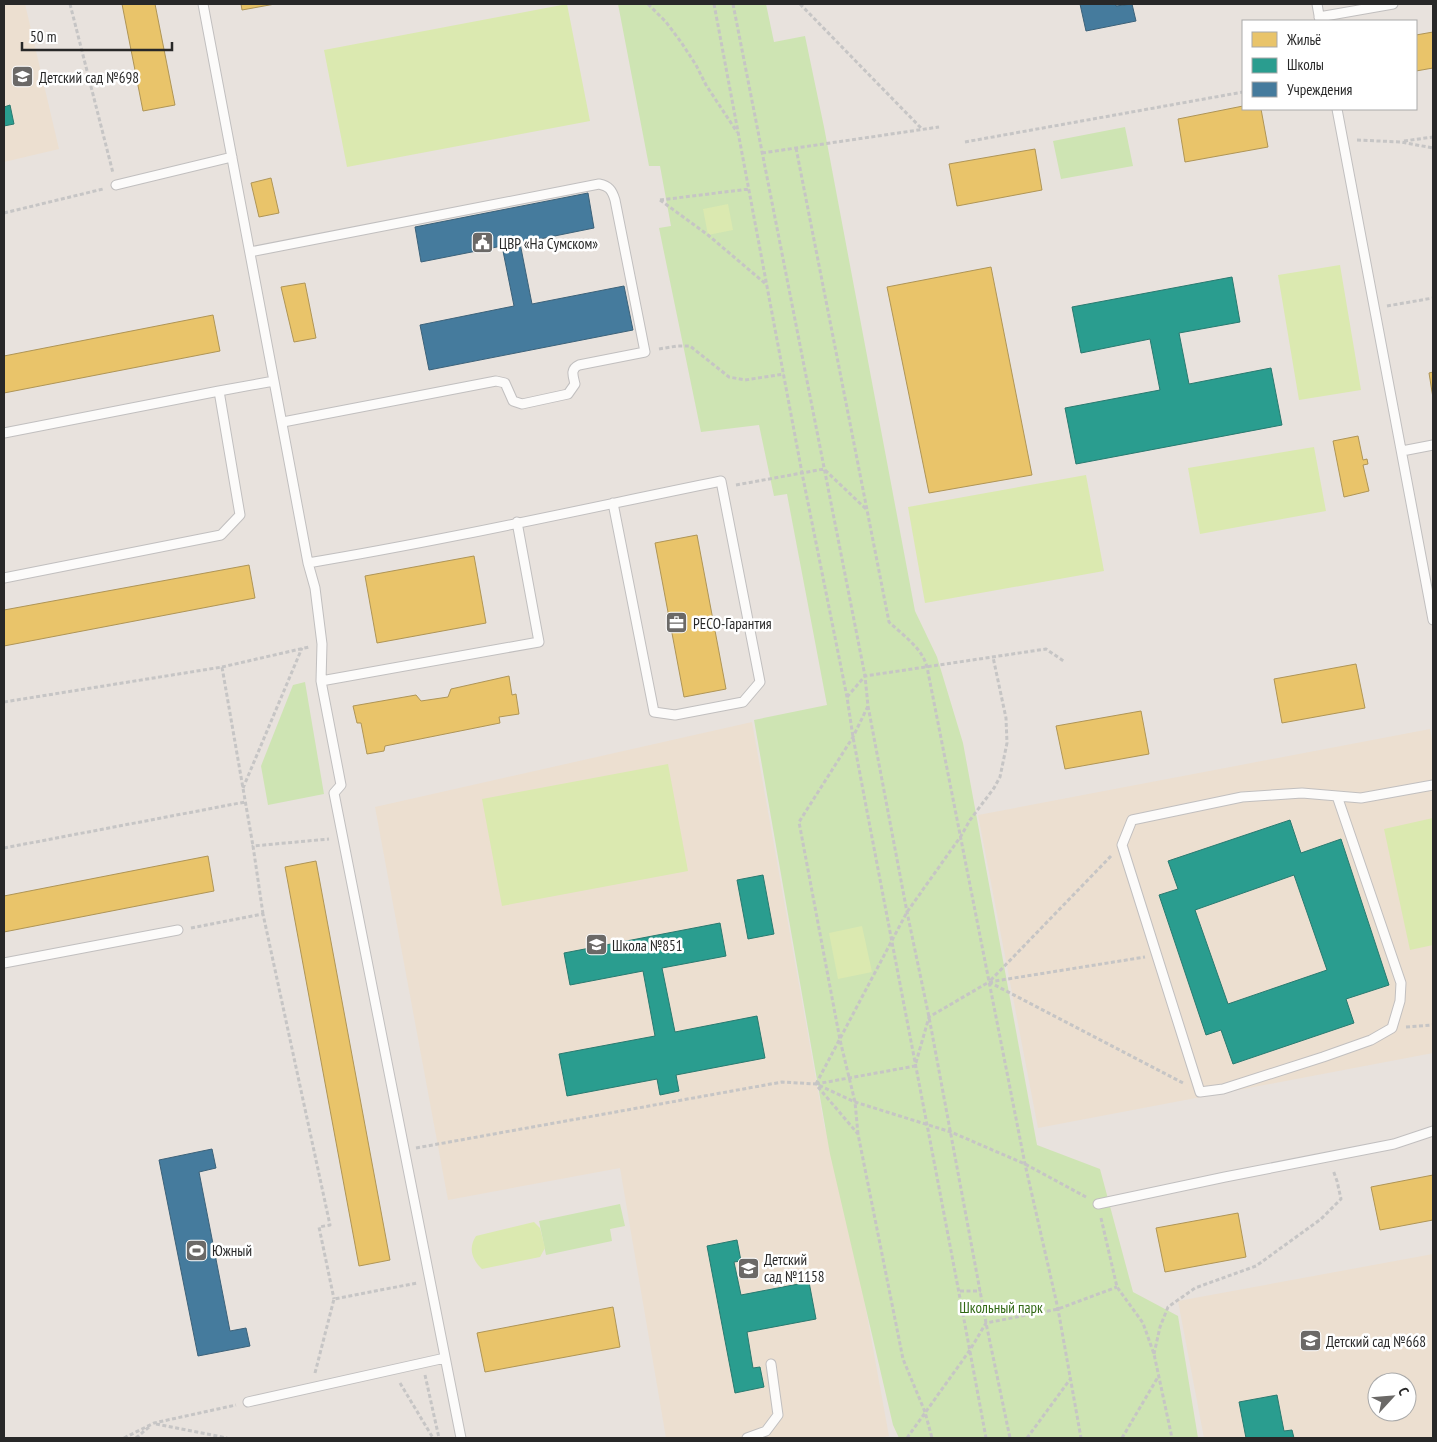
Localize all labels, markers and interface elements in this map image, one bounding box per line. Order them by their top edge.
scale bar [22,20,172,52]
legend [1242,20,1417,110]
text: 50 m [30,27,56,46]
text: Жильё [1286,30,1321,49]
text: Школы [1287,55,1324,74]
school or university icon: Детский сад №698 [11,65,35,89]
place label: Детский сад №698 [39,68,139,87]
text: Учреждения [1287,80,1353,99]
public building icon: ЦВР «На Сумском» [471,231,495,255]
place label: ЦВР «На Сумском» [499,234,598,253]
office icon: РЕСО-Гарантия [665,611,689,635]
place label: РЕСО-Гарантия [693,614,772,633]
school or university icon: Школа №851 [584,933,608,957]
place label: Школа №851 [612,936,683,955]
sports icon: Южный [184,1238,208,1262]
place label: Южный [212,1241,252,1260]
place label: Детский сад №1158 [764,1250,824,1286]
school or university icon: Детский сад №1158 [736,1256,760,1280]
park label: Школьный парк [959,1298,1043,1317]
school or university icon: Детский сад №668 [1298,1329,1322,1353]
place label: Детский сад №668 [1326,1332,1426,1351]
north arrow [1367,1372,1417,1422]
text: С [1394,1384,1413,1399]

